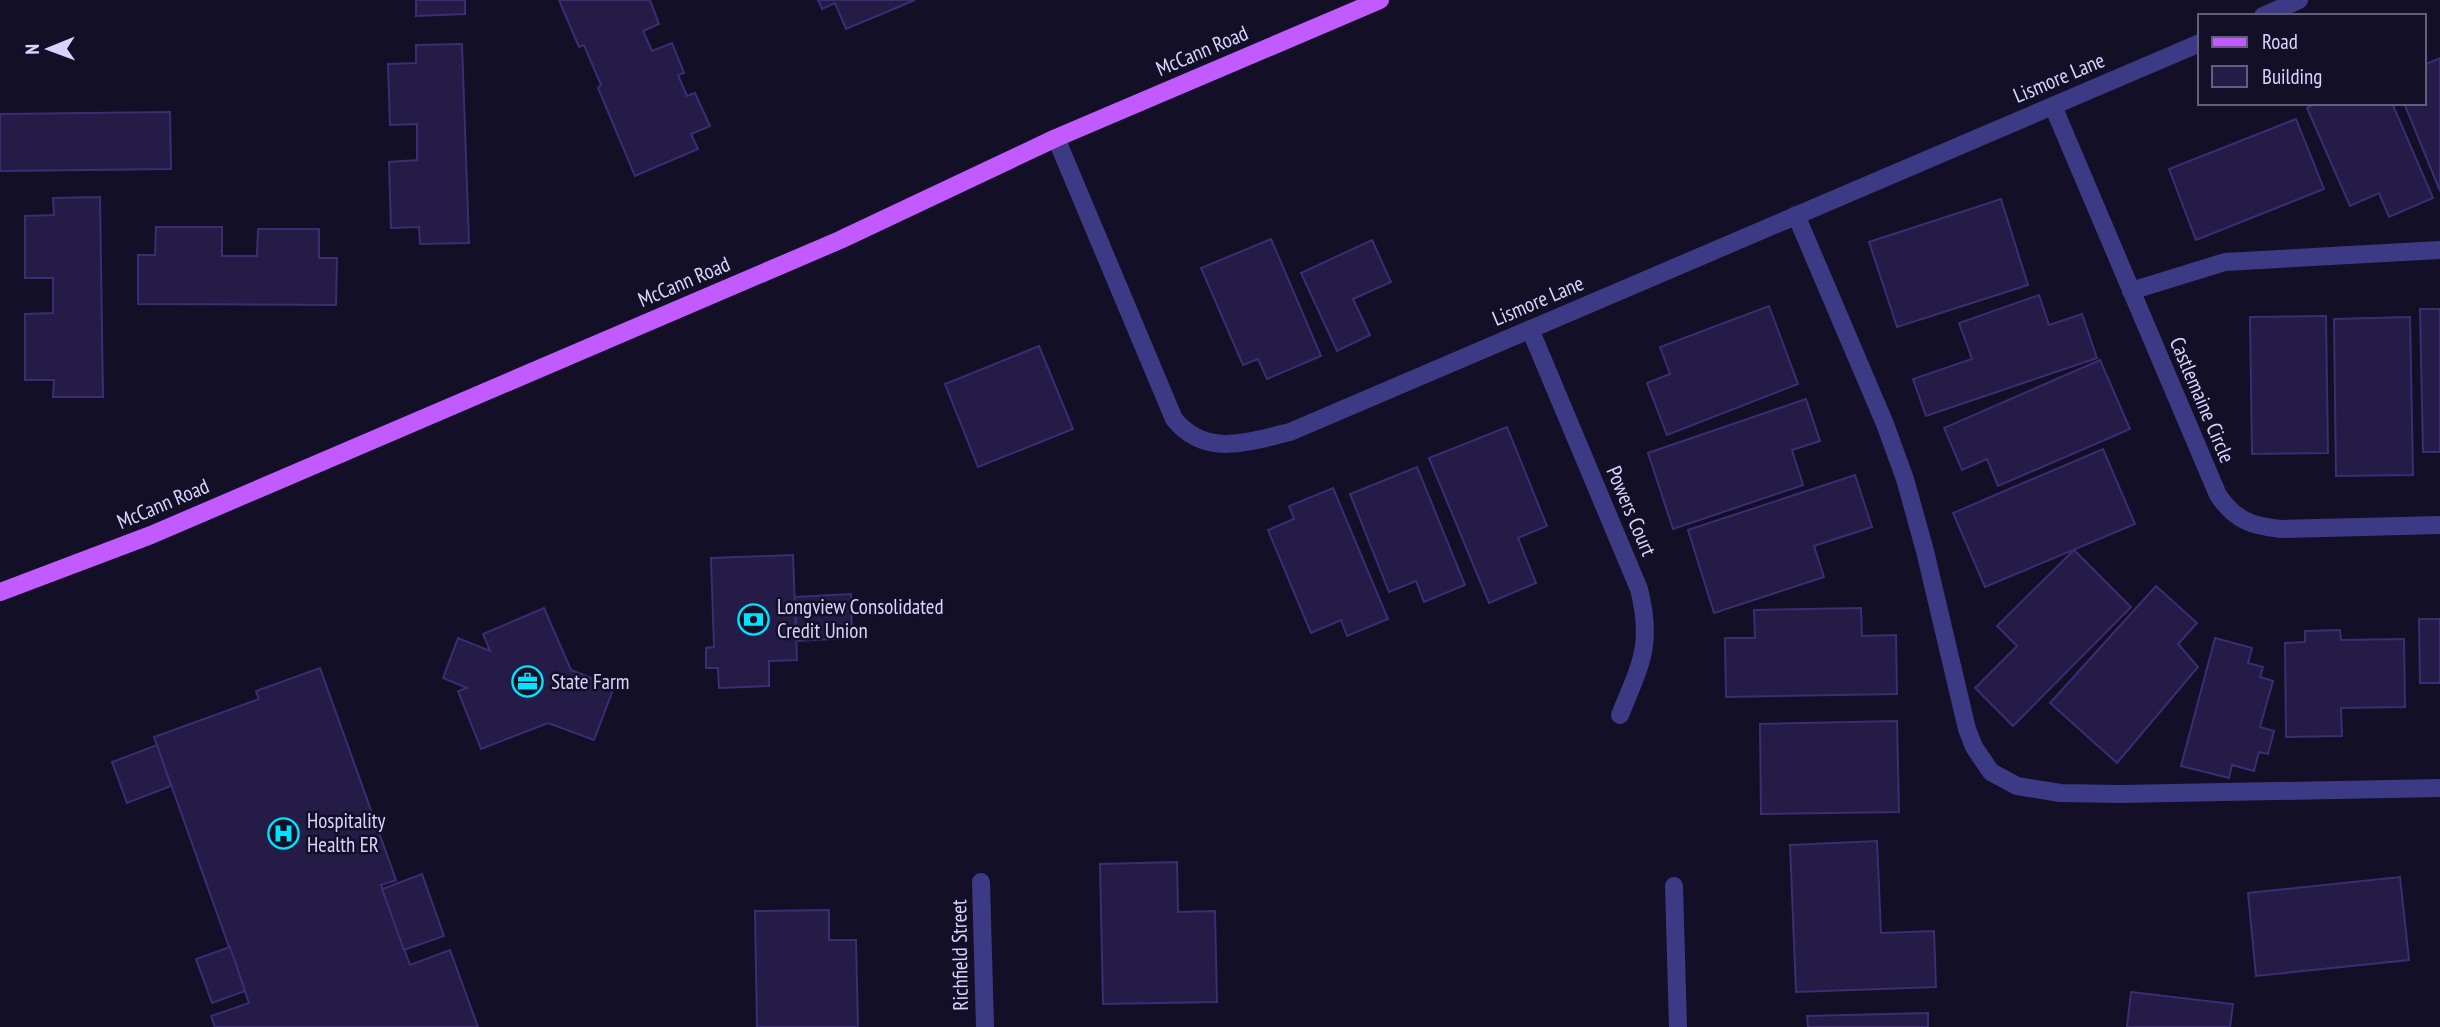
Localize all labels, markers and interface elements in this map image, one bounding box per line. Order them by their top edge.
north arrow [14,14,84,84]
legend [2198,14,2426,105]
street label: McCann Road [1152,19,1252,82]
text: Road [2262,28,2298,55]
text: N [20,44,44,55]
street label: Lismore Lane [2009,46,2109,109]
text: Building [2262,63,2322,90]
street label: McCann Road [634,250,734,313]
street label: Lismore Lane [1488,269,1588,332]
street label: Castlemaine Circle [2164,333,2241,467]
street label: Powers Court [1600,462,1663,560]
street label: McCann Road [113,472,213,535]
place label: Longview Consolidated Credit Union [777,593,944,644]
bank icon: Longview Consolidated Credit Union [737,602,771,636]
office icon: State Farm [511,665,545,699]
place label: State Farm [551,668,629,695]
place label: Hospitality Health ER [307,807,385,858]
hospital icon: Hospitality Health ER [267,816,301,850]
street label: Richfield Street [945,899,974,1011]

